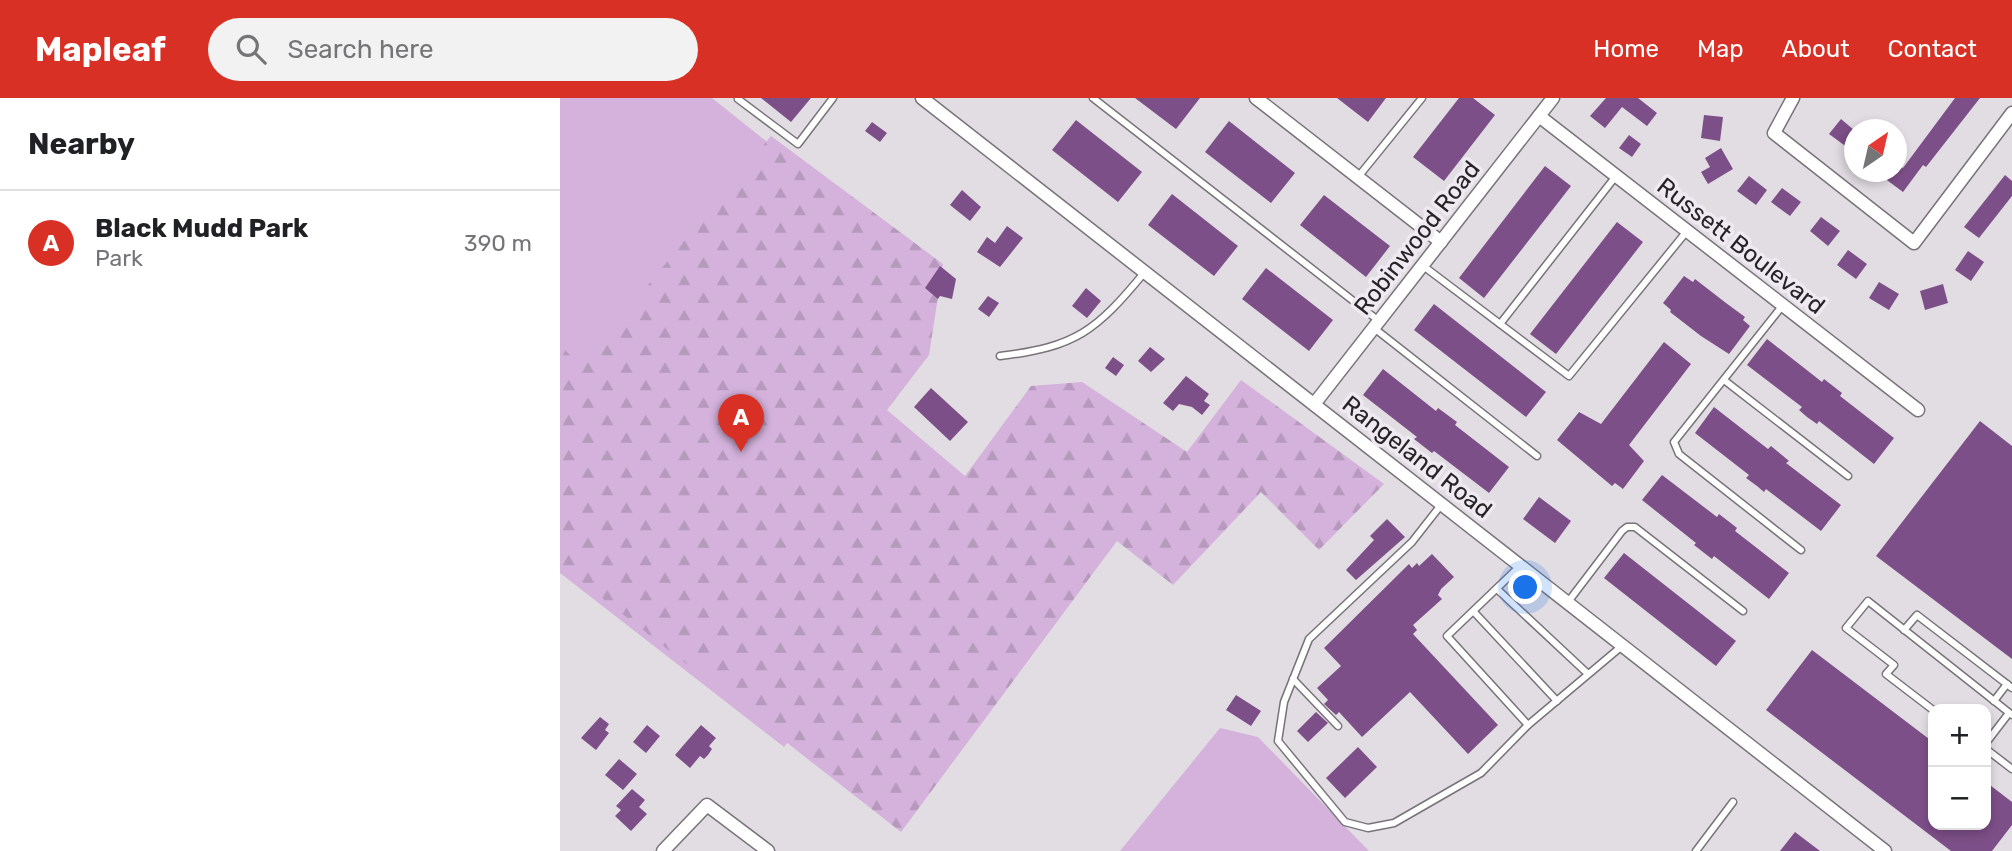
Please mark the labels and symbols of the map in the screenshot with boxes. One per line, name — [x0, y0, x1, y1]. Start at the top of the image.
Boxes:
north arrow — [1844, 119, 1907, 182]
street label: Robinwood Road — [1348, 156, 1486, 320]
street label: Russett Boulevard — [1652, 172, 1830, 320]
street label: Rangeland Road — [1337, 390, 1497, 524]
pin: A — [718, 394, 764, 452]
your location — [1508, 570, 1542, 604]

